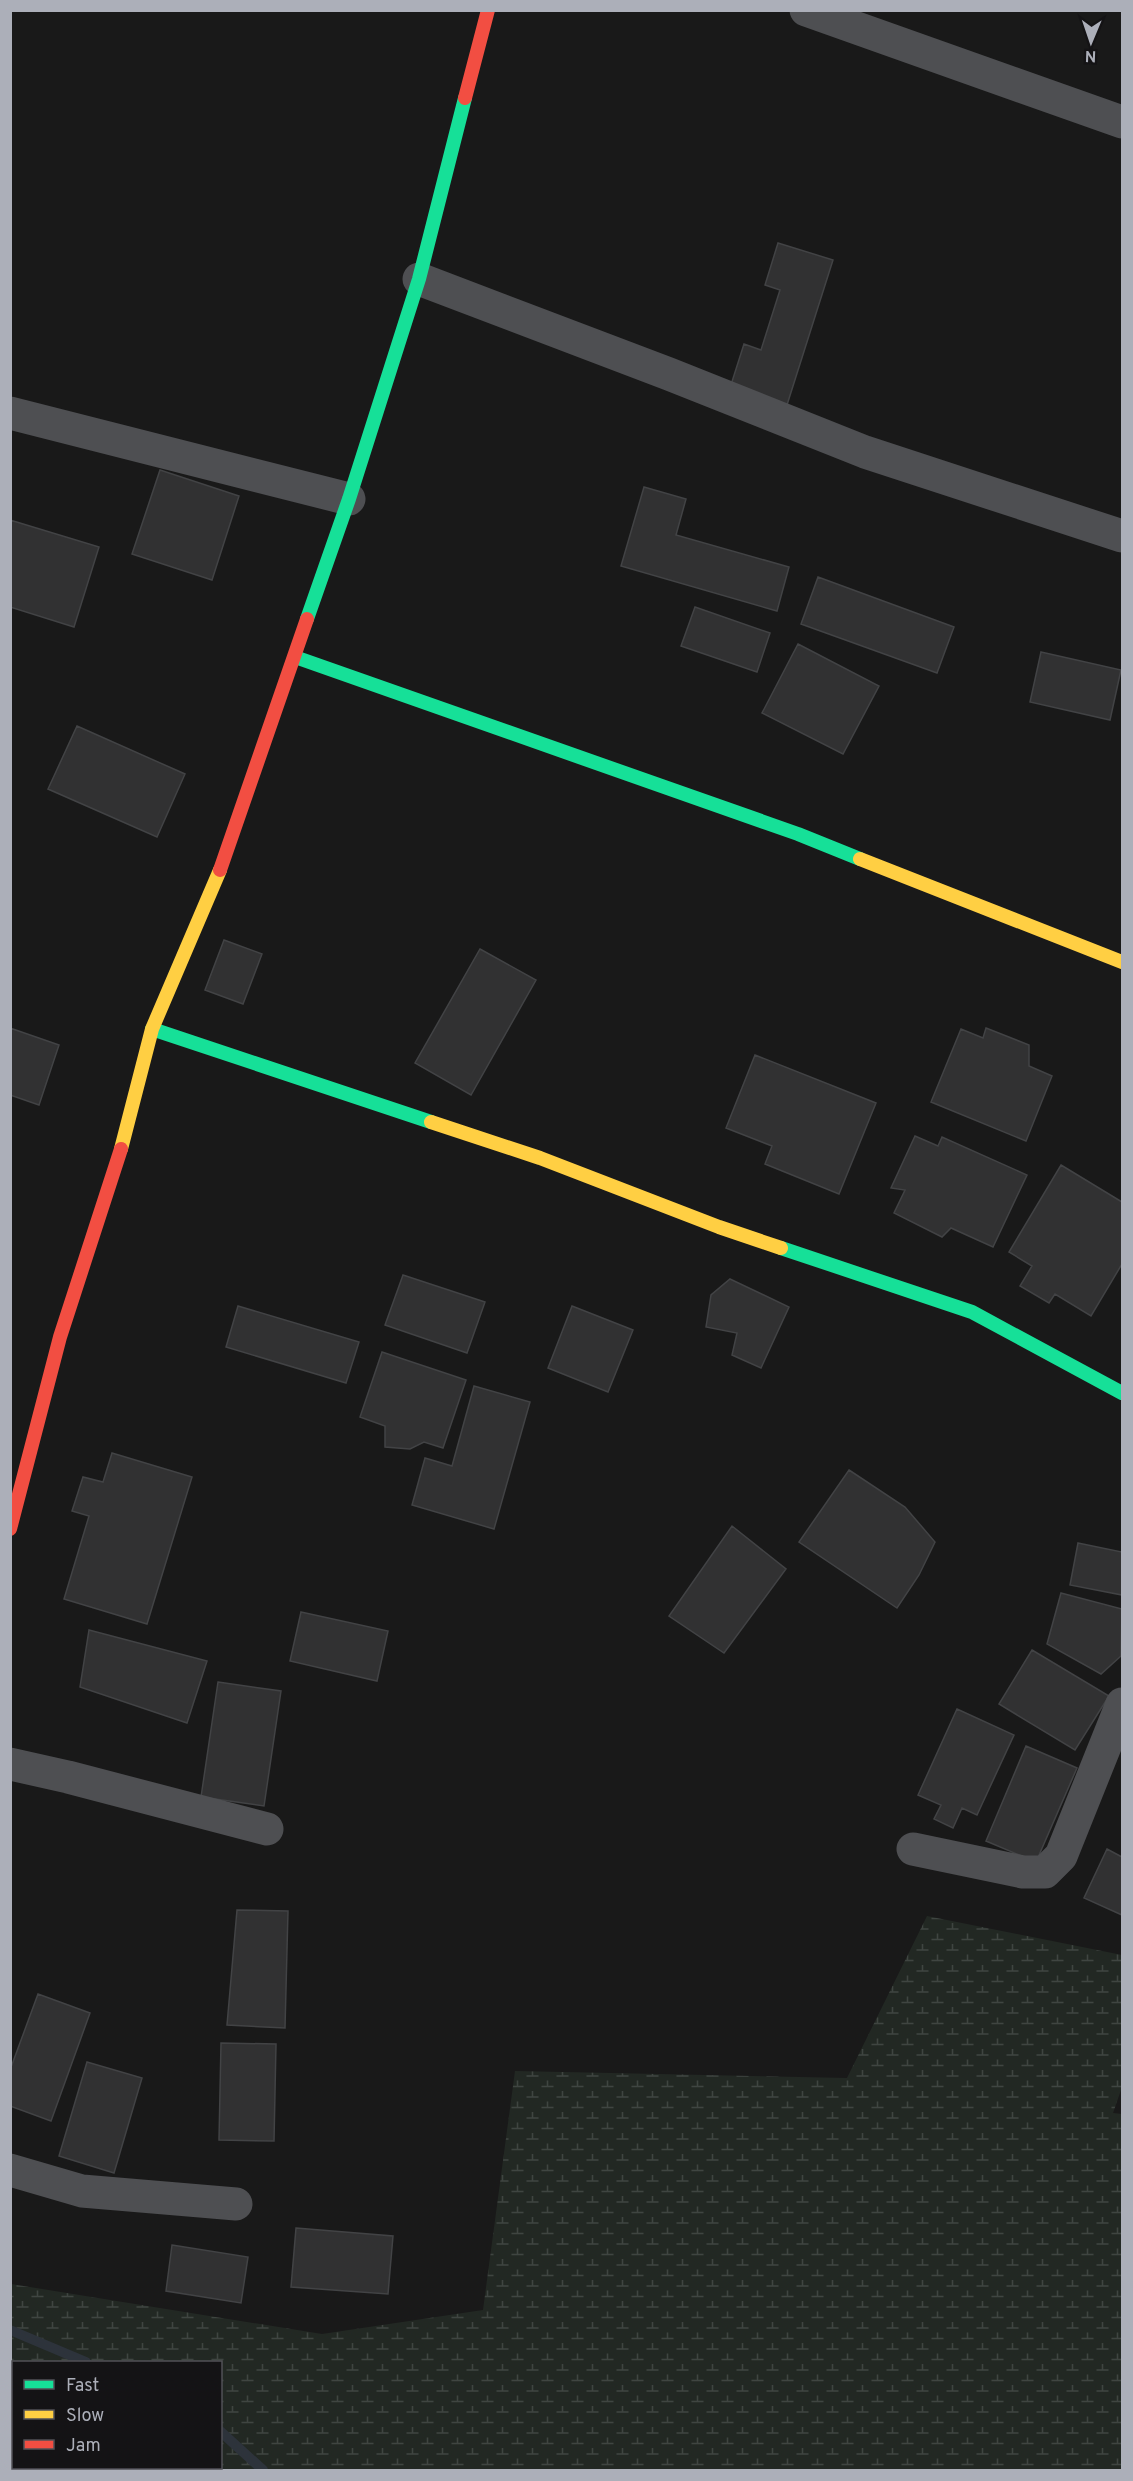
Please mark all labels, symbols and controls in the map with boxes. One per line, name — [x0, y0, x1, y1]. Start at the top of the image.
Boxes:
north arrow — [1061, 12, 1121, 72]
text: N — [1084, 45, 1097, 65]
legend — [12, 2361, 222, 2469]
text: Fast — [66, 2375, 99, 2398]
text: Slow — [66, 2405, 104, 2428]
text: Jam — [66, 2435, 101, 2458]

